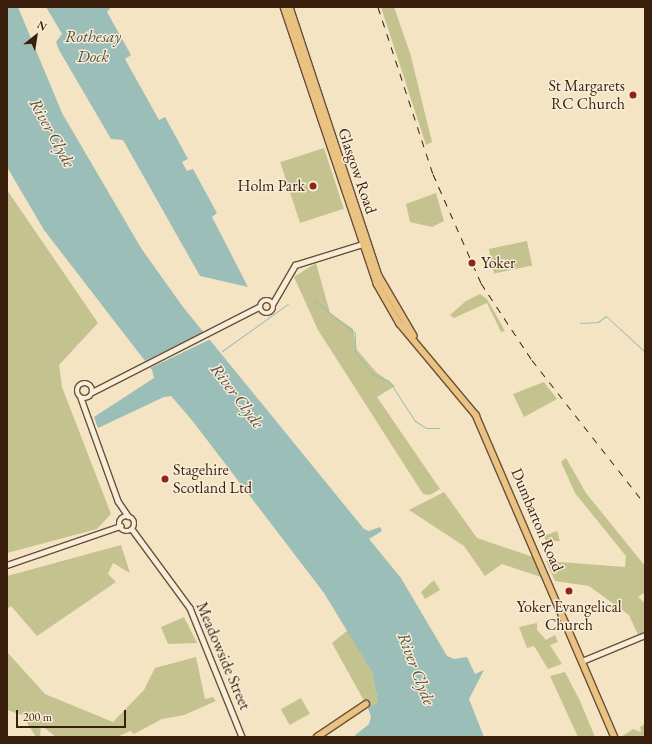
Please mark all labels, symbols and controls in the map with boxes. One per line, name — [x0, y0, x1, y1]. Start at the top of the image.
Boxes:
north arrow — [16, 16, 56, 56]
text: N — [35, 17, 49, 34]
water label: Rothesay Dock — [65, 27, 121, 67]
place label: St Margarets RC Church — [548, 76, 625, 114]
marker: St Margarets RC Church — [628, 90, 638, 100]
water label: River Clyde — [25, 95, 79, 171]
street label: Glasgow Road — [333, 126, 381, 216]
place label: Holm Park — [238, 176, 305, 196]
marker: Holm Park — [308, 181, 318, 191]
place label: Yoker — [481, 253, 515, 273]
marker: Yoker — [466, 257, 478, 269]
water label: River Clyde — [206, 359, 268, 433]
place label: Stagehire Scotland Ltd — [173, 460, 252, 498]
street label: Dumbarton Road — [507, 465, 567, 575]
marker: Stagehire Scotland Ltd — [160, 474, 170, 484]
marker: Yoker Evangelical Church — [564, 586, 574, 596]
place label: Yoker Evangelical Church — [516, 597, 622, 635]
street label: Meadowside Street — [192, 599, 254, 713]
water label: River Clyde — [393, 630, 439, 708]
scale bar — [18, 702, 128, 728]
text: 200 m — [23, 709, 52, 725]

